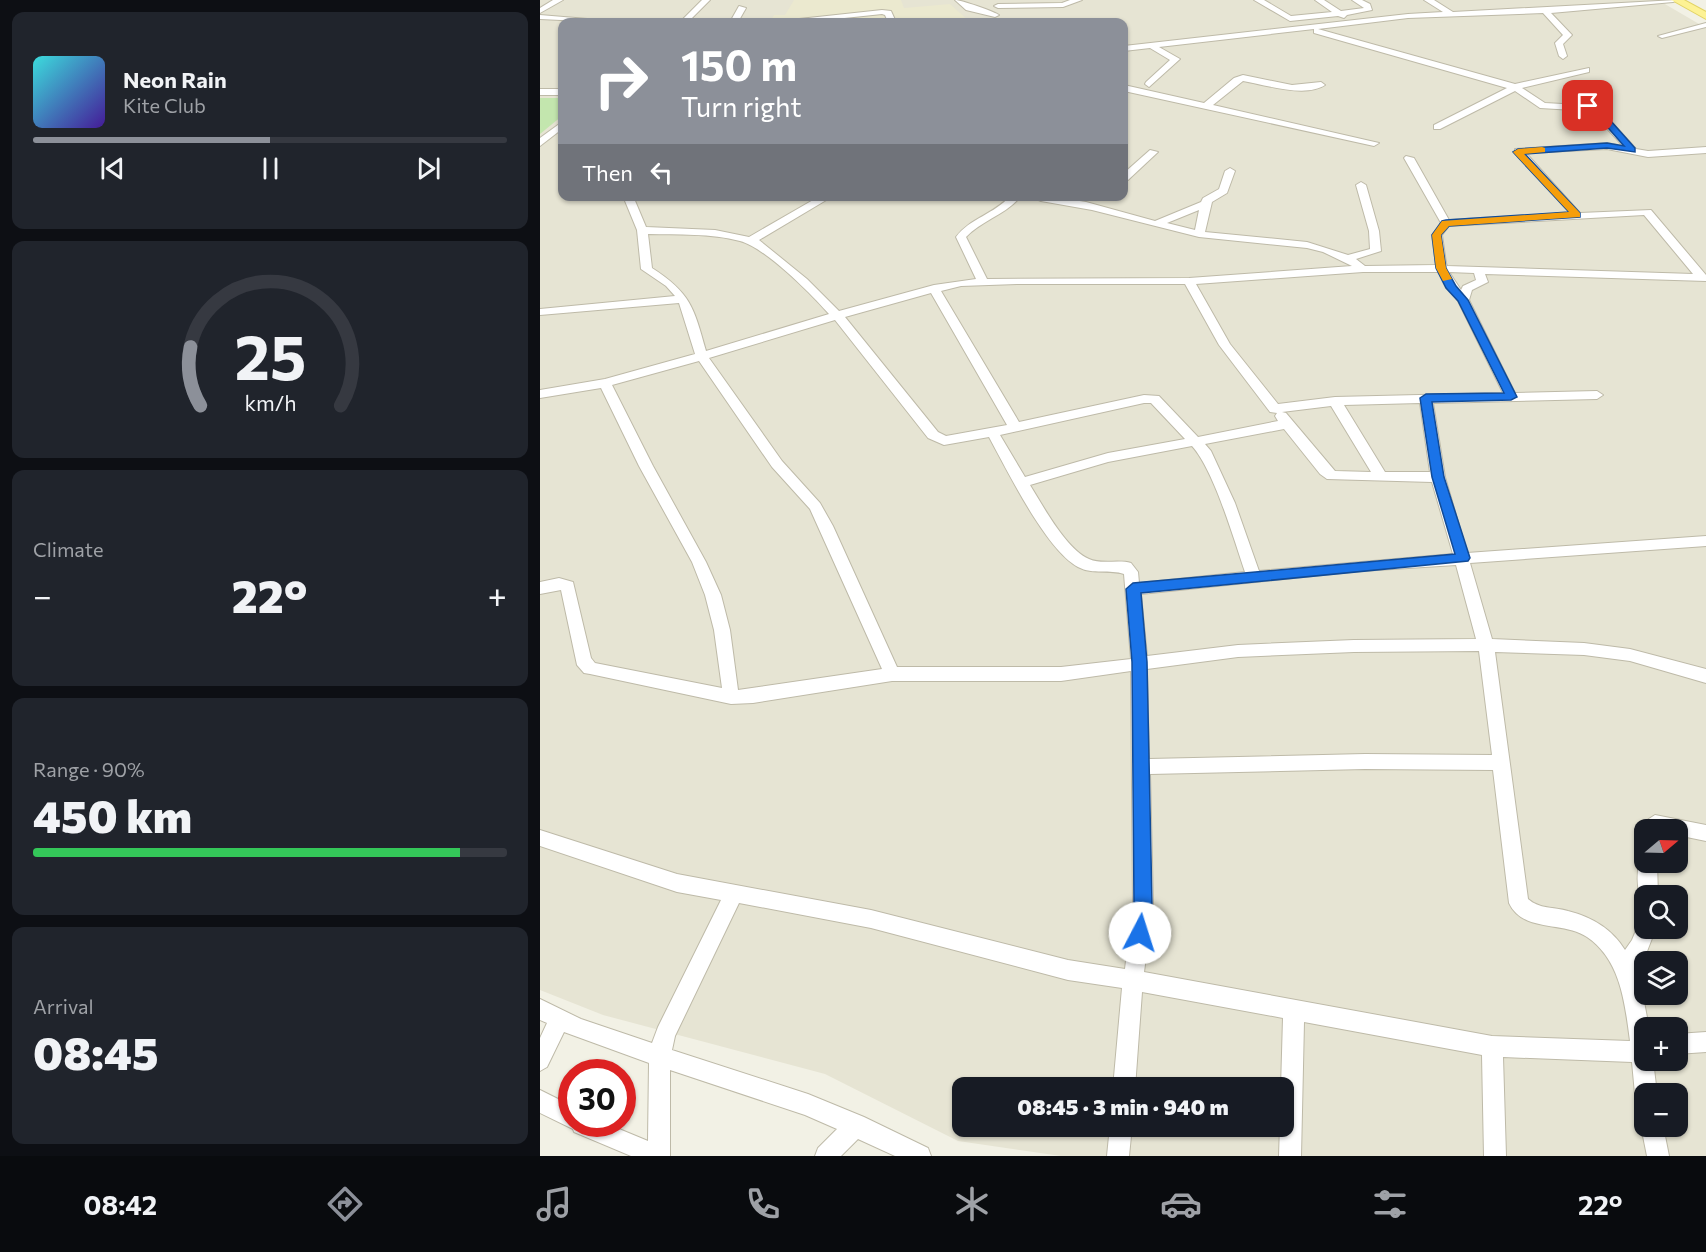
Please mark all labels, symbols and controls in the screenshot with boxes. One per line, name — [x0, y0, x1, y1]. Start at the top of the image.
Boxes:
text: 150 m — [681, 38, 797, 90]
icon: right — [582, 42, 660, 120]
text: Neon Rain — [123, 66, 227, 93]
pin — [1562, 80, 1613, 131]
icon: arrive — [1571, 89, 1604, 122]
text: Turn right — [681, 90, 801, 123]
text: Kite Club — [123, 93, 206, 117]
icon: previous — [96, 152, 129, 185]
icon: pause — [254, 152, 287, 185]
icon: next — [412, 152, 445, 185]
icon: left — [645, 156, 678, 189]
text: Then — [582, 159, 633, 186]
text: 25 — [234, 317, 306, 393]
text: km/h — [244, 390, 296, 416]
text: Climate — [33, 537, 103, 561]
text: 22° — [232, 567, 308, 622]
text: − — [33, 574, 52, 615]
text: + — [488, 574, 507, 615]
text: Range · 90% — [33, 757, 145, 781]
text: 450 km — [33, 787, 192, 842]
north arrow — [1634, 819, 1688, 873]
map controls — [1634, 819, 1688, 1137]
button: search — [1634, 885, 1688, 939]
position arrow — [1108, 901, 1172, 965]
button: layers — [1634, 951, 1688, 1005]
text: Arrival — [33, 994, 94, 1018]
button: + — [1634, 1017, 1688, 1071]
text: 08:45 — [33, 1024, 158, 1079]
speed limit sign: 30 — [558, 1059, 636, 1137]
button: − — [1634, 1083, 1688, 1137]
text: 08:45 · 3 min · 940 m — [1017, 1093, 1229, 1120]
icon: directions — [324, 1183, 366, 1225]
icon: music — [533, 1183, 575, 1225]
icon: phone — [742, 1183, 784, 1225]
icon: climate — [951, 1183, 993, 1225]
icon: car — [1160, 1183, 1202, 1225]
icon: filters — [1369, 1183, 1411, 1225]
text: 08:42 — [84, 1188, 157, 1221]
text: 22° — [1578, 1188, 1623, 1221]

